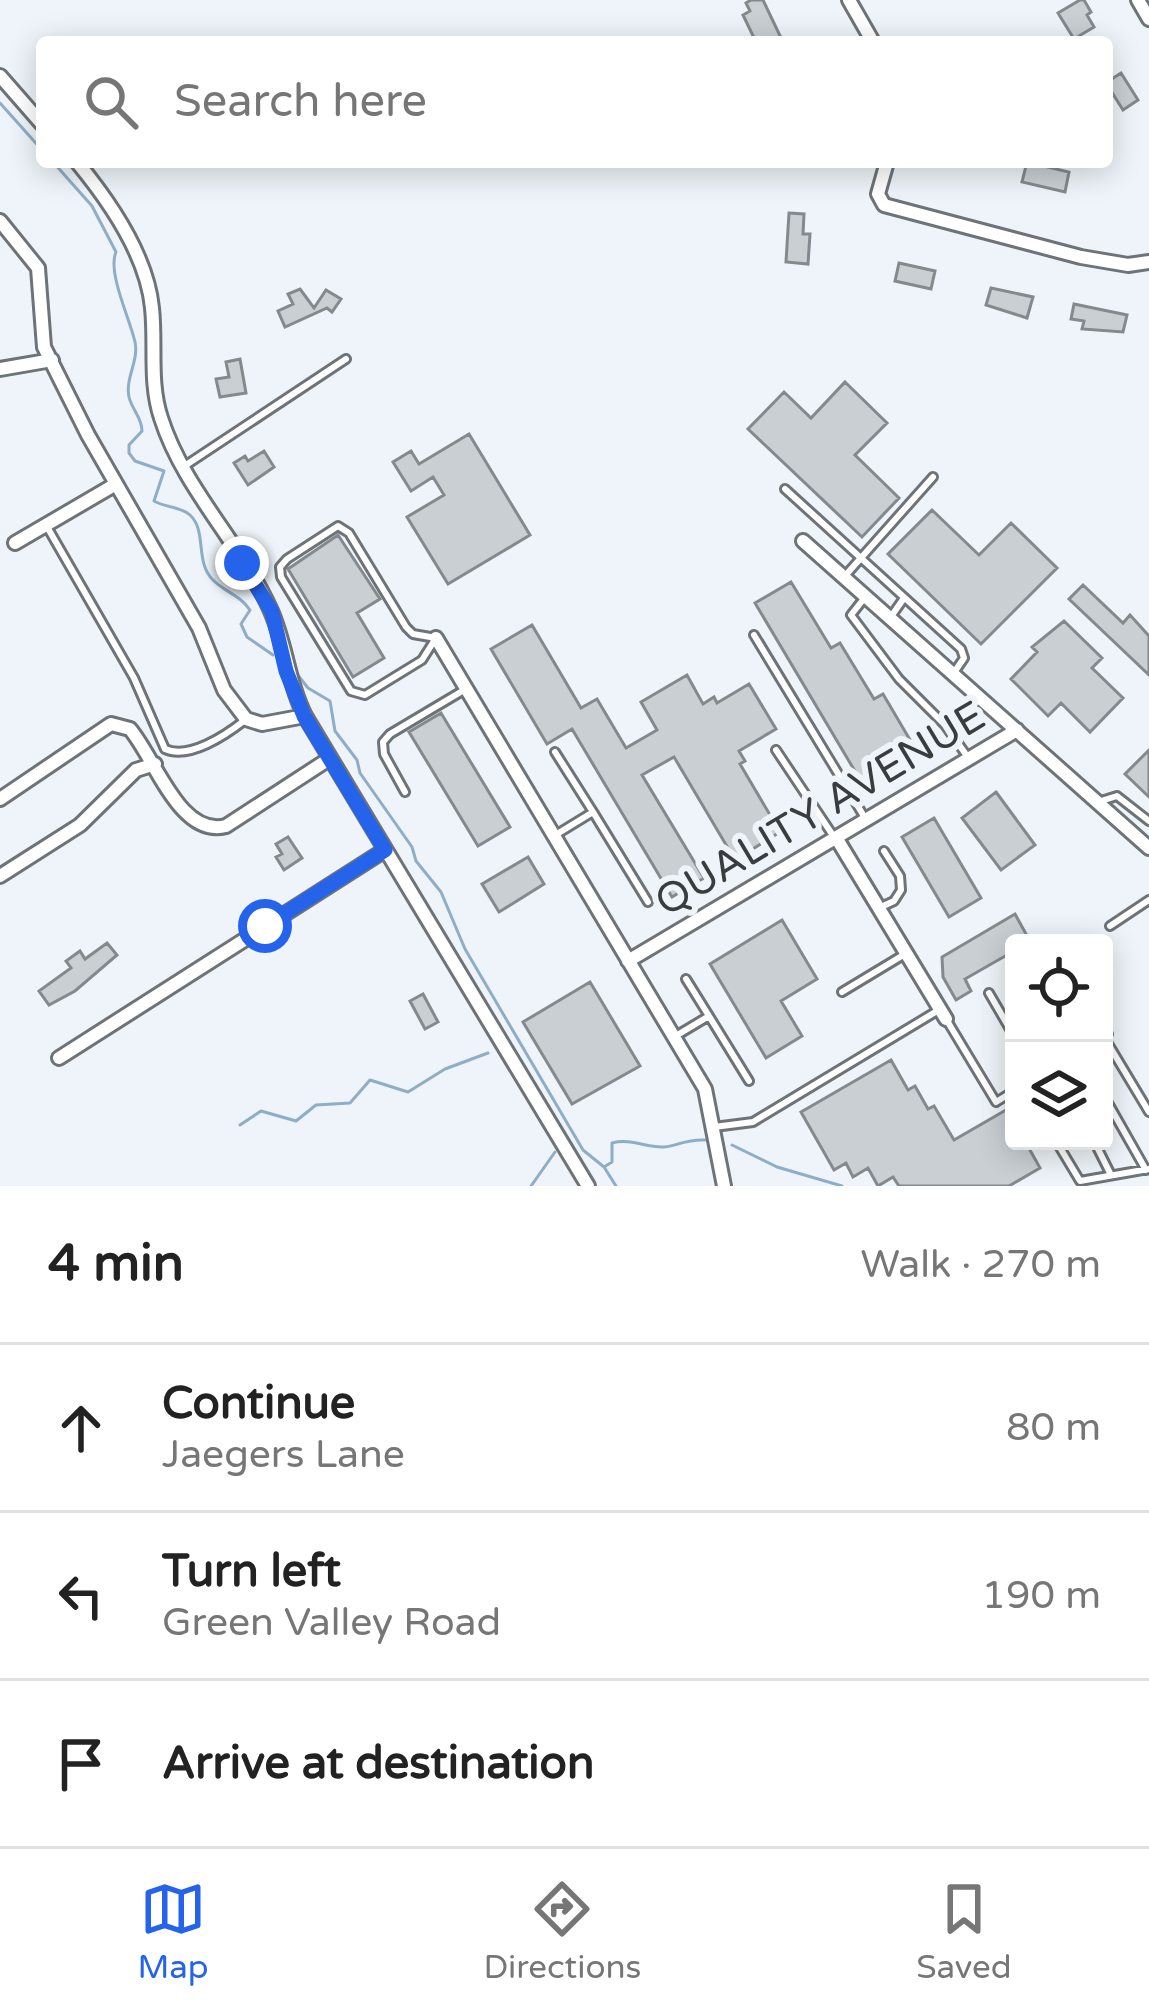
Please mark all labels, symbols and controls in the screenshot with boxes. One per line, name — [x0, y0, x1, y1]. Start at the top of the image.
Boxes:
search box — [36, 36, 1113, 168]
icon: search — [78, 69, 144, 135]
text: Search here — [174, 75, 427, 129]
route end — [215, 536, 269, 590]
street label: QUALITY AVENUE — [646, 690, 994, 928]
route start — [238, 899, 292, 953]
map controls — [1005, 934, 1113, 1150]
button: locate — [1005, 934, 1113, 1042]
button: layers — [1005, 1042, 1113, 1150]
text: 4 min — [48, 1233, 184, 1295]
text: Walk · 270 m — [860, 1241, 1101, 1288]
text: Continue — [162, 1377, 355, 1431]
icon: ahead — [48, 1395, 114, 1461]
text: 80 m — [1006, 1404, 1101, 1451]
text: Jaegers Lane — [162, 1431, 405, 1478]
text: Turn left — [162, 1545, 341, 1599]
icon: left — [48, 1563, 114, 1629]
text: 190 m — [982, 1572, 1101, 1619]
text: Green Valley Road — [162, 1599, 501, 1646]
icon: arrive — [48, 1731, 114, 1797]
text: Arrive at destination — [162, 1737, 594, 1791]
tab: Map — [137, 1876, 209, 1987]
tab: Directions — [483, 1876, 641, 1987]
tab: Saved — [916, 1876, 1012, 1987]

